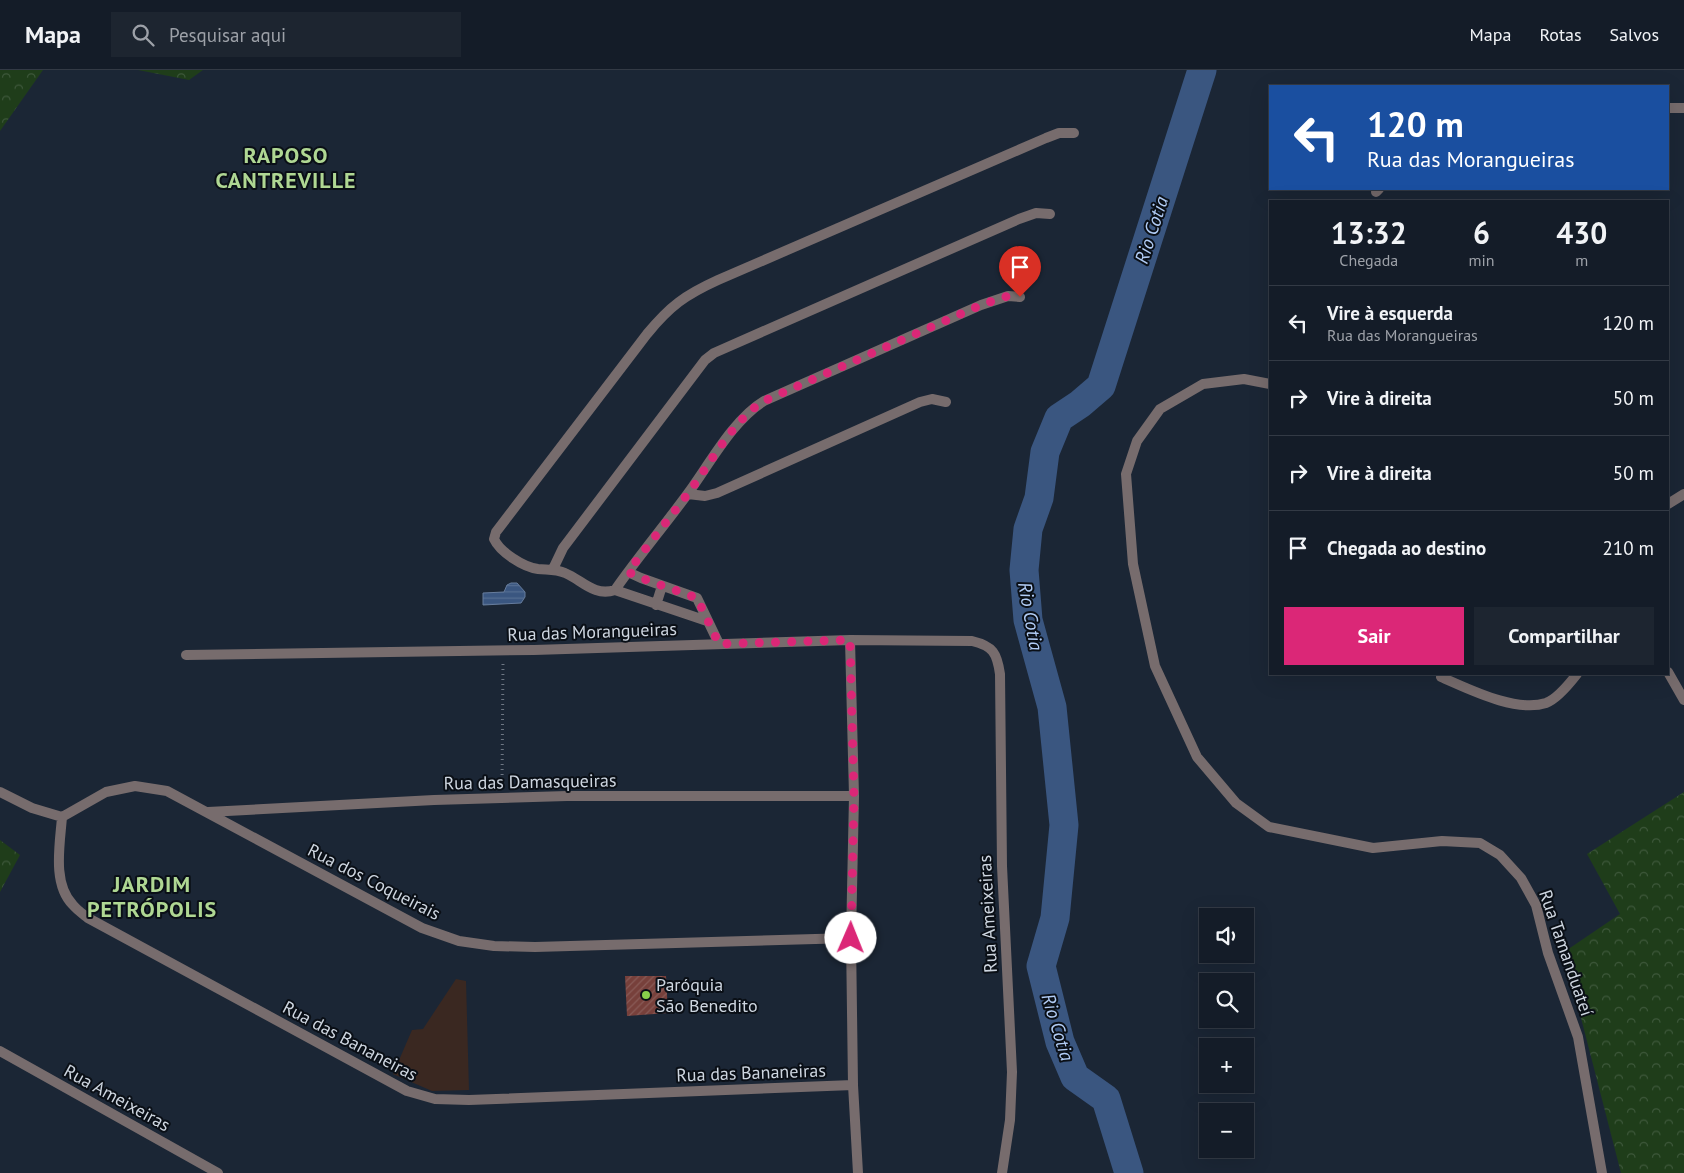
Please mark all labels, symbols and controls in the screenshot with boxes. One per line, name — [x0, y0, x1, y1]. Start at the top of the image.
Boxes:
search box — [111, 12, 461, 57]
text: Mapa — [25, 19, 81, 50]
icon: search — [129, 21, 157, 49]
text: Pesquisar aqui — [169, 23, 286, 47]
text: Mapa — [1470, 23, 1511, 46]
text: Rotas — [1539, 23, 1582, 46]
text: Salvos — [1610, 23, 1659, 46]
text: 120 m — [1367, 101, 1464, 147]
icon: left — [1284, 105, 1349, 170]
district label: RAPOSO CANTREVILLE — [216, 141, 356, 194]
text: Rua das Morangueiras — [1367, 145, 1574, 173]
water label: Rio Cotia — [1129, 193, 1173, 267]
text: 13:32 — [1331, 213, 1407, 252]
text: 6 — [1473, 213, 1490, 252]
text: 430 — [1556, 213, 1607, 252]
pin — [999, 246, 1041, 297]
text: Chegada — [1339, 250, 1398, 270]
text: min — [1469, 250, 1495, 270]
text: m — [1575, 250, 1588, 270]
icon: arrive — [1006, 253, 1034, 281]
text: Vire à esquerda — [1327, 301, 1453, 325]
icon: left — [1284, 309, 1312, 337]
text: 120 m — [1602, 311, 1654, 335]
text: Rua das Morangueiras — [1327, 325, 1478, 345]
icon: right — [1284, 384, 1312, 412]
text: Vire à direita — [1327, 386, 1432, 410]
text: 50 m — [1613, 386, 1654, 410]
icon: right — [1284, 459, 1312, 487]
text: Vire à direita — [1327, 461, 1432, 485]
text: 50 m — [1613, 461, 1654, 485]
icon: arrive — [1284, 534, 1312, 562]
text: Chegada ao destino — [1327, 536, 1486, 560]
text: 210 m — [1602, 536, 1654, 560]
water label: Rio Cotia — [1013, 580, 1049, 653]
button: Sair — [1284, 607, 1464, 665]
button: Compartilhar — [1474, 607, 1654, 665]
street label: Rua das Morangueiras — [507, 617, 677, 646]
street label: Rua das Damasqueiras — [443, 768, 617, 795]
street label: Rua dos Coqueirais — [304, 838, 444, 925]
street label: Rua Ameixeiras — [973, 855, 1002, 974]
district label: JARDIM PETRÓPOLIS — [87, 870, 217, 923]
street label: Rua Tamanduateí — [1534, 887, 1599, 1019]
map controls — [1199, 908, 1254, 1158]
button: sound — [1199, 908, 1254, 963]
position arrow — [824, 911, 876, 963]
place label: Paróquia São Benedito — [656, 973, 758, 1017]
button: search — [1199, 973, 1254, 1028]
marker: Paróquia São Benedito — [640, 989, 652, 1001]
water label: Rio Cotia — [1036, 990, 1080, 1064]
street label: Rua das Bananeiras — [279, 995, 422, 1086]
button: + — [1199, 1038, 1254, 1093]
street label: Rua das Bananeiras — [676, 1058, 826, 1087]
street label: Rua Ameixeiras — [60, 1059, 174, 1136]
button: − — [1199, 1103, 1254, 1158]

